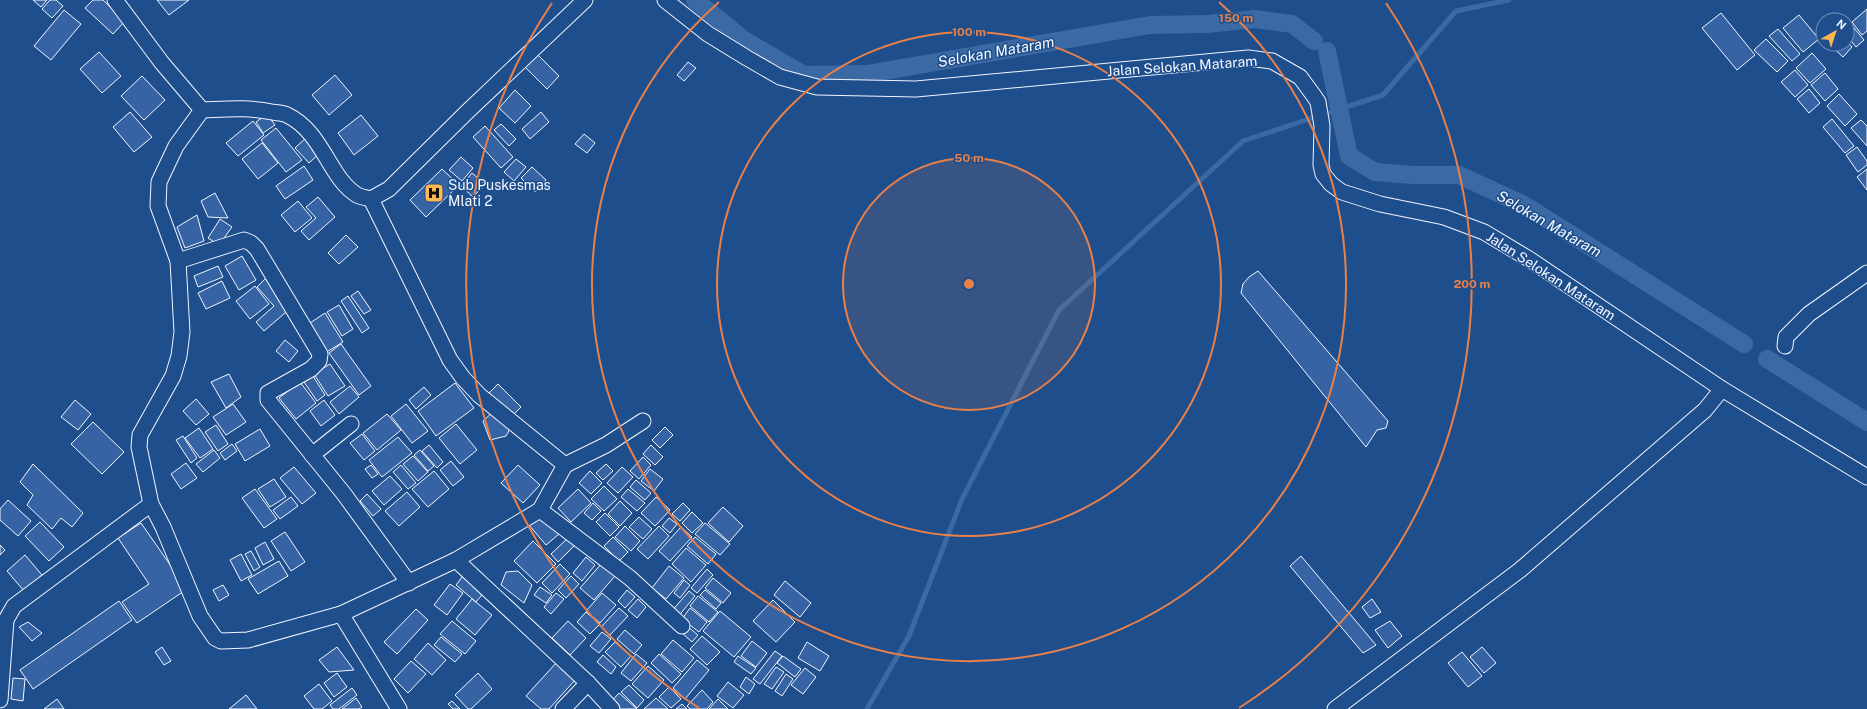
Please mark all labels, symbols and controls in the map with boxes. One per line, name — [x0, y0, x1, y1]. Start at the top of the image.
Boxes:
text: 150 m — [1219, 11, 1253, 25]
north arrow — [1815, 12, 1855, 52]
text: N — [1834, 17, 1848, 32]
text: 100 m — [952, 25, 986, 39]
water label: Selokan Mataram — [936, 33, 1055, 70]
street label: Jalan Selokan Mataram — [1106, 53, 1258, 79]
text: 50 m — [954, 151, 984, 165]
place label: Sub Puskesmas Mlati 2 — [448, 177, 551, 209]
hospital icon: Sub Puskesmas Mlati 2 — [423, 182, 445, 204]
water label: Selokan Mataram — [1494, 187, 1605, 260]
street label: Jalan Selokan Mataram — [1483, 228, 1619, 324]
centre of rings — [962, 277, 976, 291]
text: 200 m — [1454, 277, 1490, 291]

